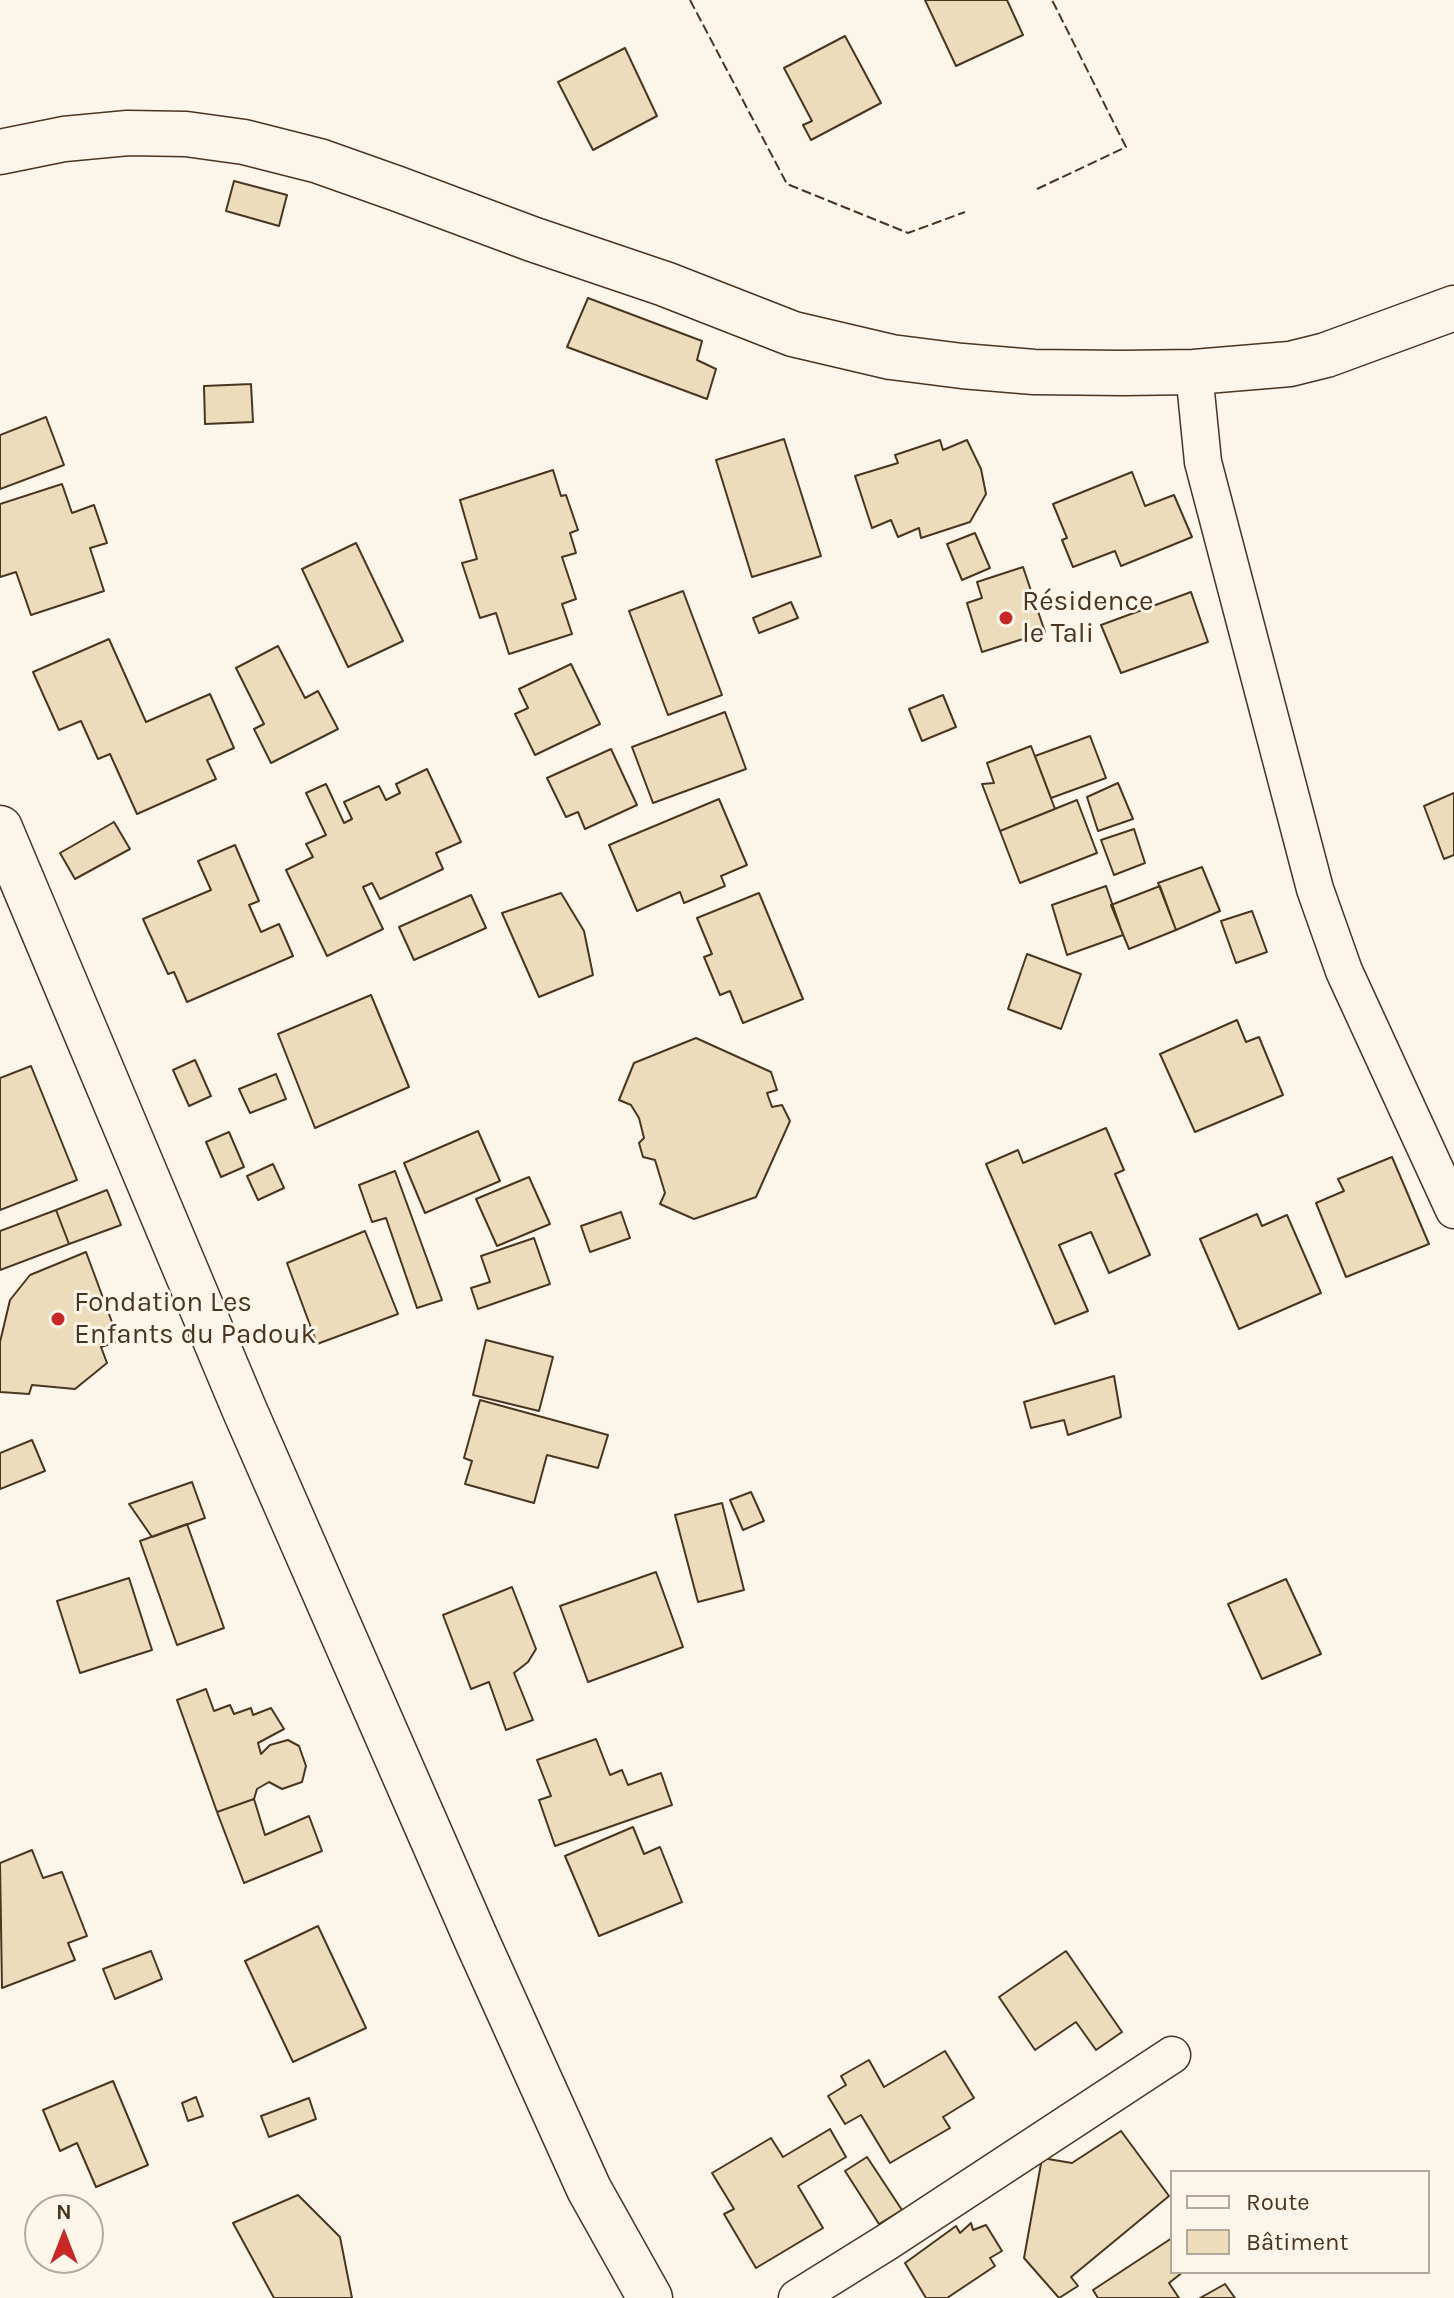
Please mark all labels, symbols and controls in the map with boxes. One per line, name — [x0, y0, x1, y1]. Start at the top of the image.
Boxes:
place label: Résidence le Tali — [1022, 585, 1153, 651]
marker: Résidence le Tali — [997, 609, 1015, 627]
place label: Fondation Les Enfants du Padouk — [74, 1286, 316, 1352]
marker: Fondation Les Enfants du Padouk — [49, 1310, 67, 1328]
legend — [1170, 2170, 1430, 2274]
text: Route — [1246, 2188, 1310, 2216]
north arrow — [24, 2194, 104, 2274]
text: N — [56, 2199, 72, 2225]
text: Bâtiment — [1246, 2228, 1349, 2256]

